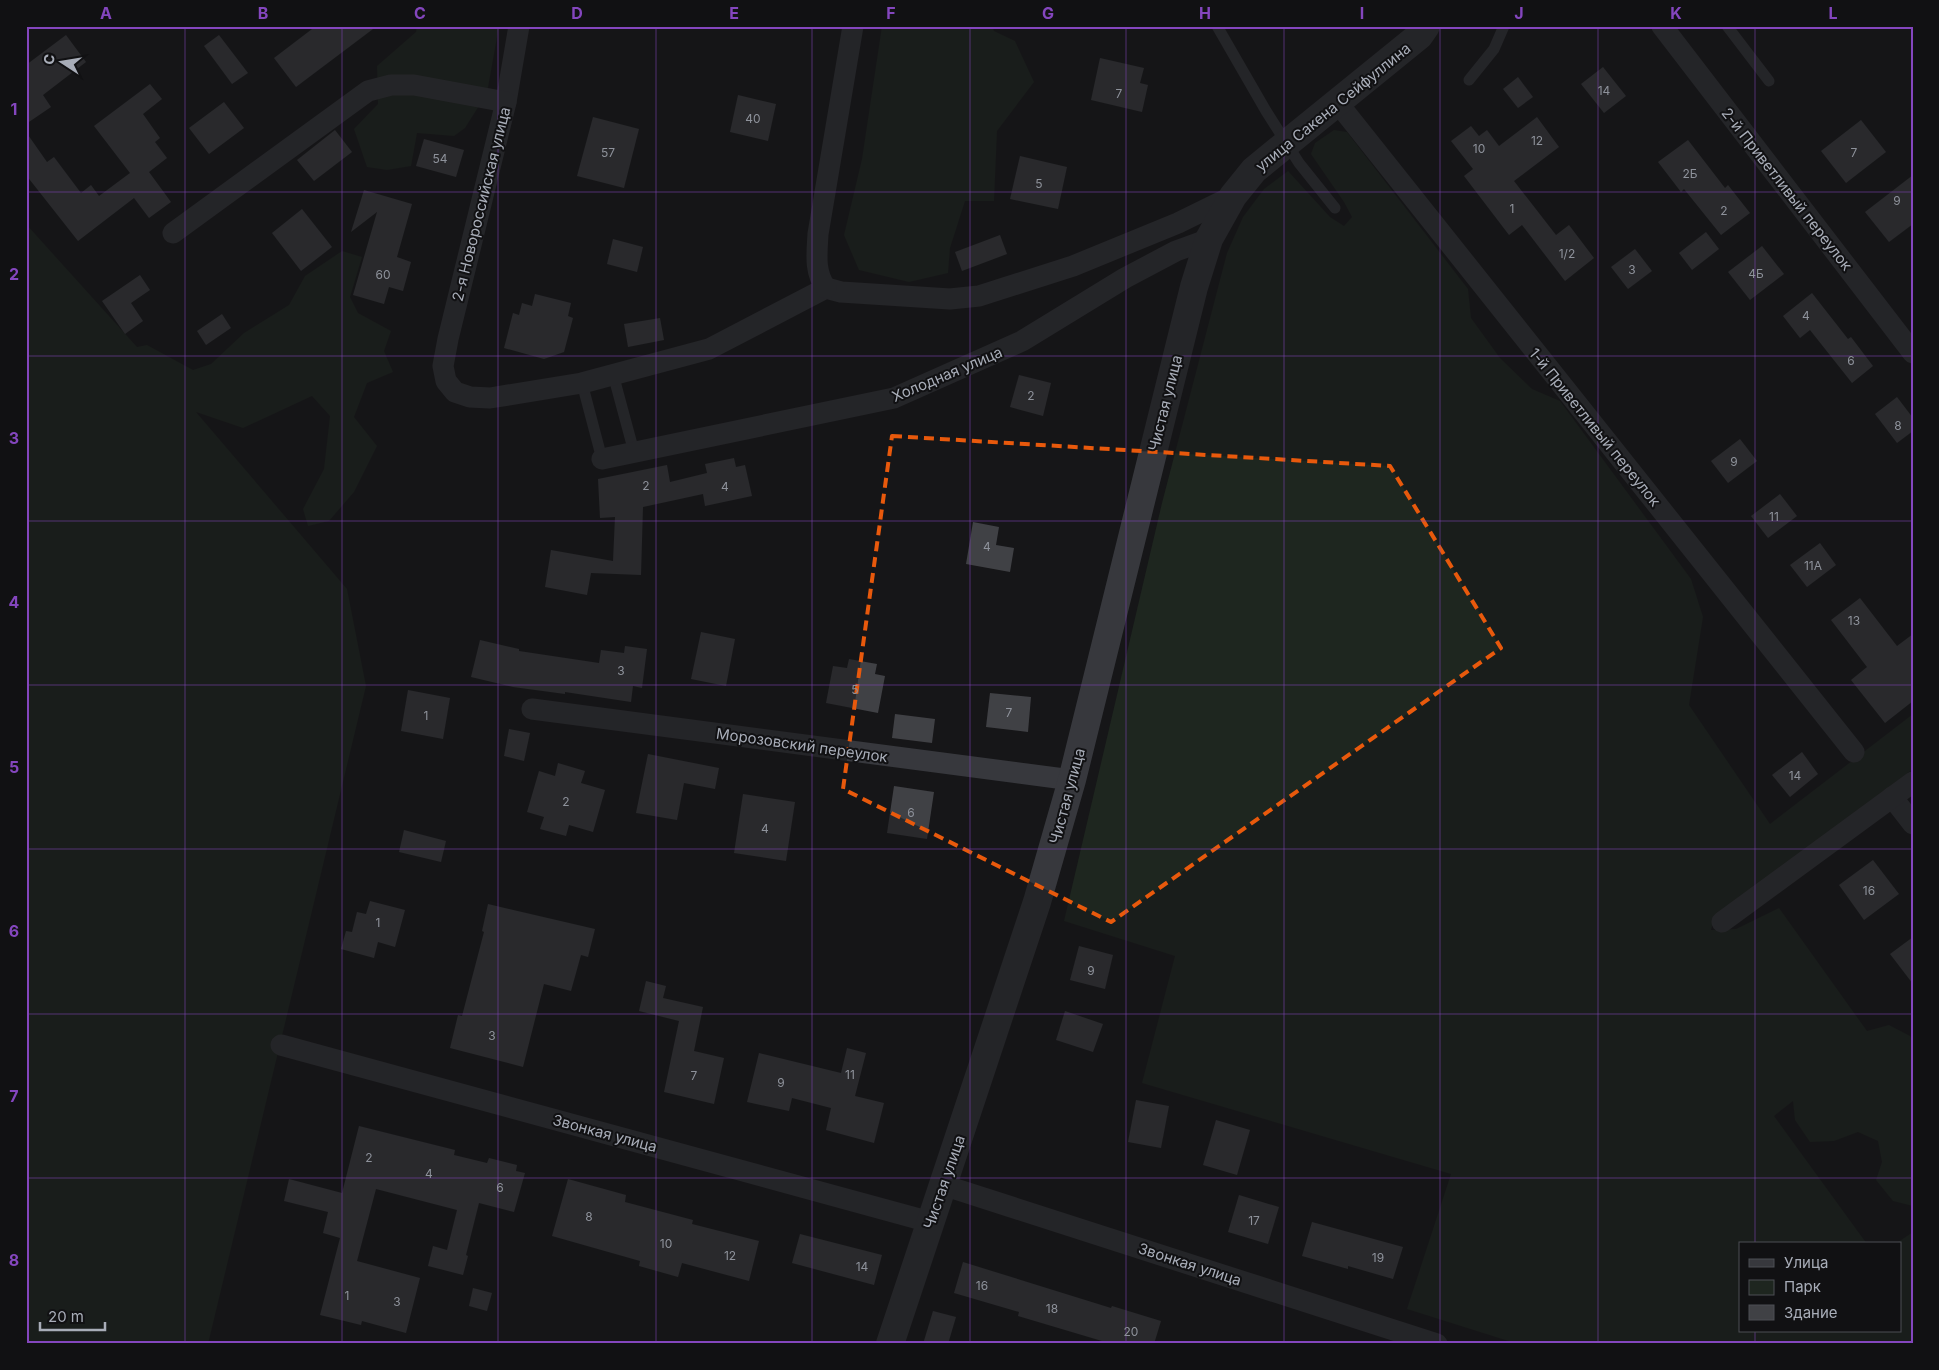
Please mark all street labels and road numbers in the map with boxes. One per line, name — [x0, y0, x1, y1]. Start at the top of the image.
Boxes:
street label: улица Сакена Сейфуллина — [1252, 39, 1414, 175]
street label: 2-й Приветливый переулок — [1718, 104, 1856, 274]
street label: 2-я Новороссийская улица — [448, 105, 514, 303]
street label: Холодная улица — [889, 342, 1005, 406]
street label: 1-й Приветливый переулок — [1525, 344, 1665, 510]
street label: Чистая улица — [1144, 353, 1186, 453]
street label: Морозовский переулок — [715, 724, 889, 766]
street label: Чистая улица — [1045, 746, 1089, 846]
street label: Звонкая улица — [551, 1110, 659, 1156]
street label: Чистая улица — [919, 1132, 969, 1232]
street label: Звонкая улица — [1136, 1238, 1244, 1290]

